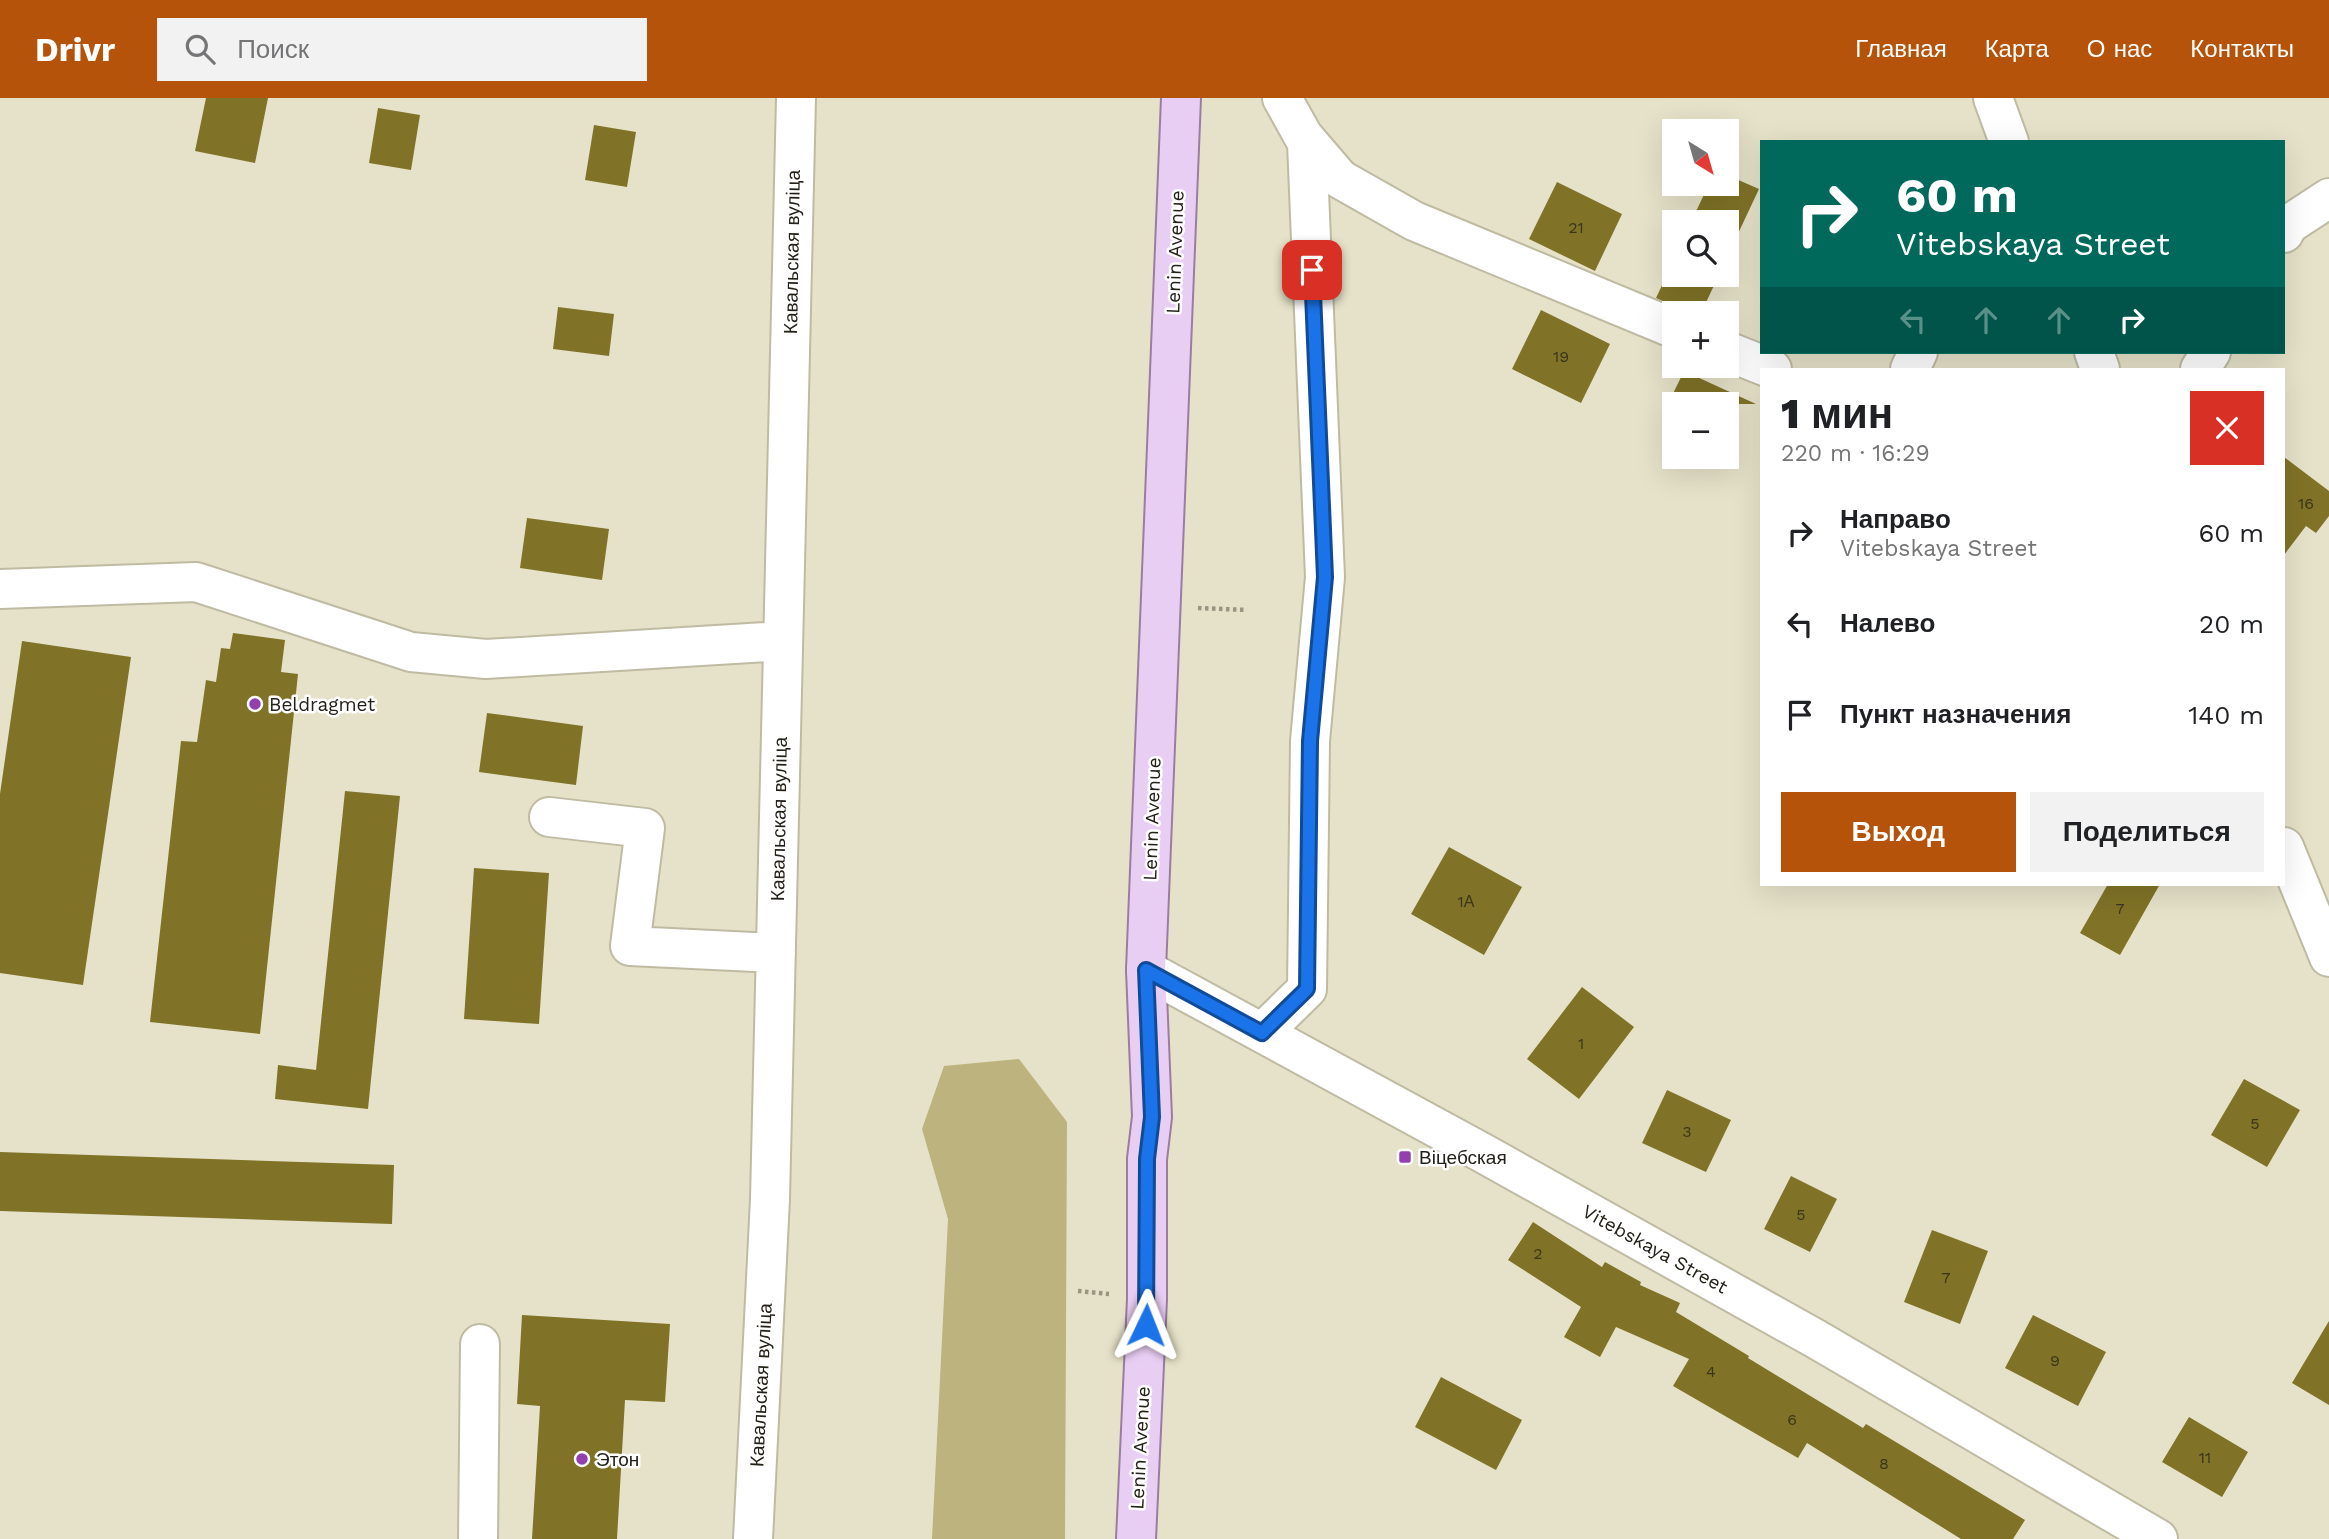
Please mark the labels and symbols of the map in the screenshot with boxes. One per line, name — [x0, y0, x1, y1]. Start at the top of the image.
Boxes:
north arrow — [1662, 119, 1740, 196]
street label: Кавальская вуліца — [779, 169, 805, 334]
street label: Lenin Avenue — [1161, 190, 1189, 314]
house number: 21 — [1568, 218, 1584, 237]
pin — [1282, 240, 1342, 300]
house number: 19 — [1553, 347, 1569, 366]
house number: 16 — [2298, 494, 2314, 513]
place label: Beldragmet — [269, 693, 375, 716]
marker: Beldragmet — [247, 696, 263, 712]
street label: Кавальская вуліца — [766, 736, 792, 901]
street label: Lenin Avenue — [1138, 757, 1166, 881]
house number: 1А — [1458, 892, 1475, 911]
house number: 7 — [2116, 899, 2125, 918]
house number: 1 — [1578, 1034, 1584, 1053]
house number: 5 — [2250, 1114, 2260, 1133]
house number: 3 — [1682, 1122, 1692, 1141]
place label: Віцебская — [1419, 1146, 1507, 1169]
marker: Віцебская — [1397, 1149, 1413, 1165]
street label: Vitebskaya Street — [1578, 1200, 1732, 1298]
house number: 5 — [1796, 1205, 1806, 1224]
house number: 2 — [1533, 1244, 1543, 1263]
house number: 7 — [1942, 1268, 1951, 1287]
position arrow — [1109, 1288, 1183, 1362]
street label: Кавальская вуліца — [745, 1302, 777, 1468]
house number: 9 — [2050, 1351, 2060, 1370]
house number: 4 — [1706, 1362, 1716, 1381]
street label: Lenin Avenue — [1125, 1386, 1155, 1510]
house number: 6 — [1787, 1410, 1797, 1429]
place label: Этон — [596, 1448, 639, 1471]
house number: 11 — [2199, 1448, 2211, 1467]
marker: Этон — [574, 1451, 590, 1467]
house number: 8 — [1879, 1454, 1889, 1473]

